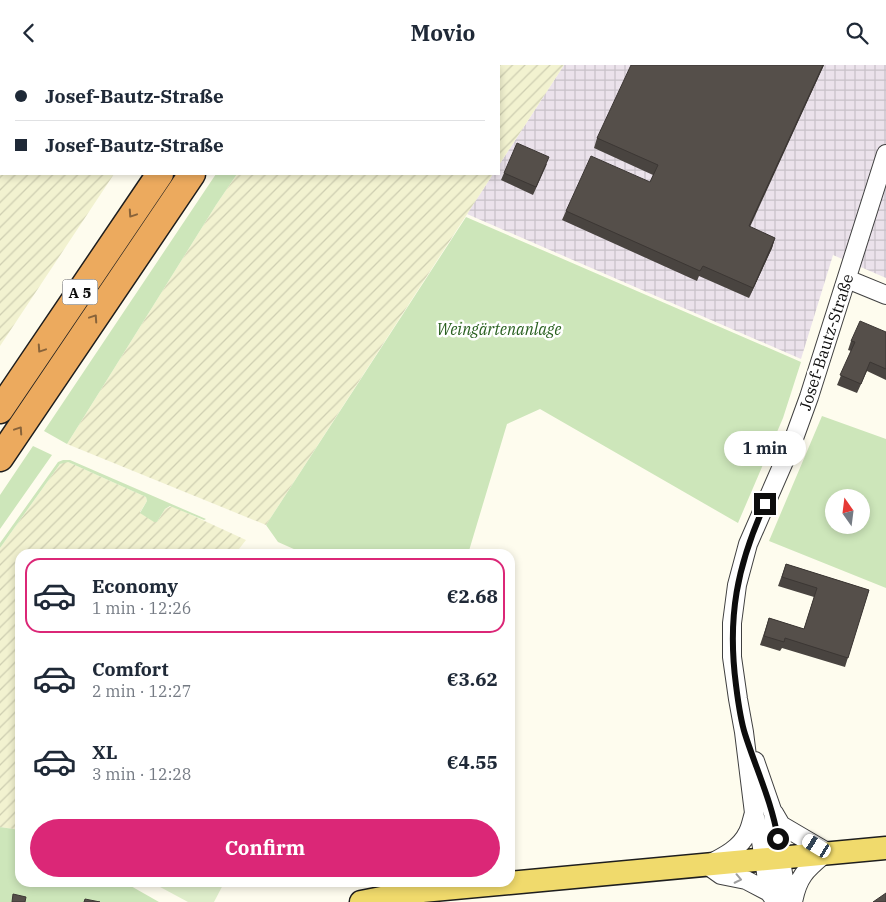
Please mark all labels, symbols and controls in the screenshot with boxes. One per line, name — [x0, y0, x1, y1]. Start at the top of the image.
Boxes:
text: Movio — [411, 18, 475, 47]
icon: back — [15, 19, 43, 47]
icon: search — [843, 19, 871, 47]
text: Josef-Bautz-Straße — [45, 84, 224, 108]
text: Josef-Bautz-Straße — [45, 133, 224, 157]
one-way arrow — [129, 209, 139, 218]
street label: Josef-Bautz-Straße — [794, 271, 858, 413]
road number: A 5 — [62, 279, 98, 305]
one-way arrow — [88, 314, 97, 324]
park label: Weingärtenanlage — [437, 319, 561, 339]
one-way arrow — [38, 343, 47, 352]
one-way arrow — [13, 426, 22, 436]
callout: 1 min — [724, 431, 806, 467]
text: 1 min — [743, 438, 787, 458]
north arrow — [825, 489, 870, 534]
map controls — [825, 489, 870, 534]
route end — [754, 493, 776, 515]
icon: car — [32, 573, 77, 618]
text: Economy — [92, 574, 178, 598]
text: €2.68 — [447, 584, 498, 608]
text: 1 min · 12:26 — [92, 598, 191, 618]
icon: car — [32, 656, 77, 701]
text: Comfort — [92, 657, 169, 681]
text: €3.62 — [447, 667, 498, 691]
text: 2 min · 12:27 — [92, 681, 191, 701]
icon: car — [32, 739, 77, 784]
text: XL — [92, 740, 118, 764]
text: €4.55 — [447, 750, 498, 774]
text: 3 min · 12:28 — [92, 764, 191, 784]
button: Confirm — [30, 819, 500, 877]
route start — [767, 828, 789, 850]
car — [800, 832, 833, 860]
one-way arrow — [733, 873, 742, 883]

